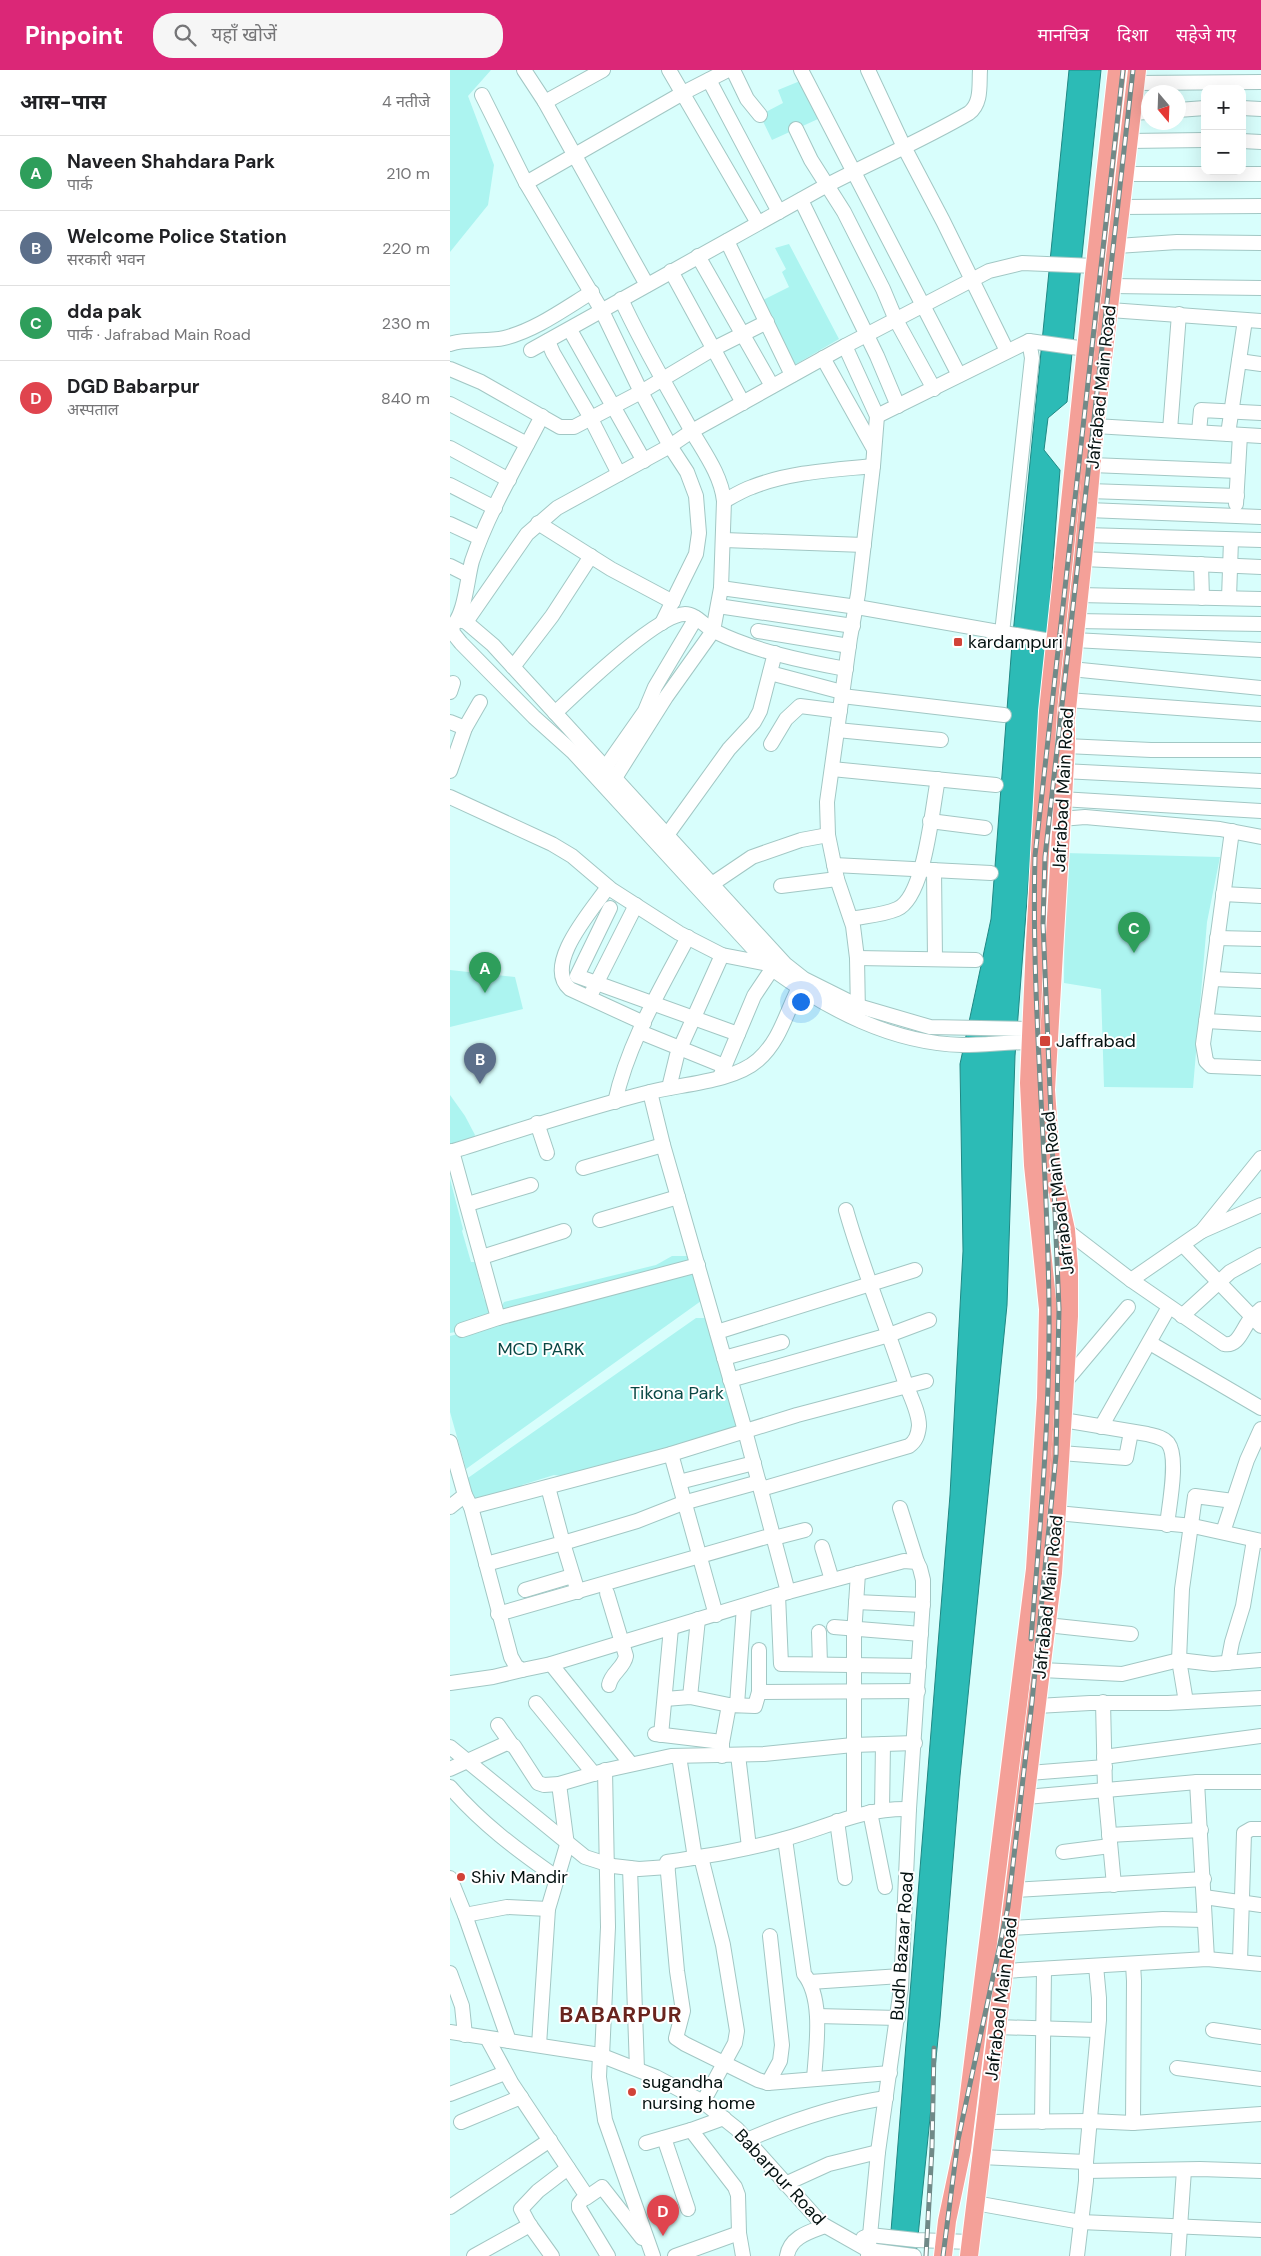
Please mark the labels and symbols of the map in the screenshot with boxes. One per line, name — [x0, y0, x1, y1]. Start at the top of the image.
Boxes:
north arrow — [1141, 85, 1186, 130]
street label: Jafrabad Main Road — [1080, 304, 1122, 470]
place label: kardampuri — [968, 630, 1063, 654]
marker: kardampuri — [952, 636, 964, 648]
street label: Jafrabad Main Road — [1047, 707, 1079, 873]
pin: C — [1118, 912, 1150, 953]
pin: A — [469, 952, 501, 993]
your location — [788, 989, 814, 1015]
place label: Jaffrabad — [1056, 1029, 1136, 1053]
marker: Jaffrabad — [1038, 1034, 1052, 1048]
pin: B — [464, 1043, 496, 1084]
street label: Jafrabad Main Road — [1036, 1110, 1080, 1276]
park label: MCD PARK — [497, 1337, 585, 1361]
park label: Tikona Park — [630, 1381, 724, 1405]
street label: Jafrabad Main Road — [1027, 1514, 1069, 1680]
place label: Shiv Mandir — [471, 1865, 568, 1889]
marker: Shiv Mandir — [455, 1871, 467, 1883]
street label: Budh Bazaar Road — [885, 1871, 919, 2021]
street label: Jafrabad Main Road — [979, 1916, 1023, 2082]
district label: BABARPUR — [559, 2000, 683, 2029]
place label: sugandha nursing home — [642, 2070, 755, 2115]
marker: sugandha nursing home — [626, 2086, 638, 2098]
street label: Babarpur Road — [729, 2124, 831, 2230]
pin: D — [647, 2195, 679, 2236]

